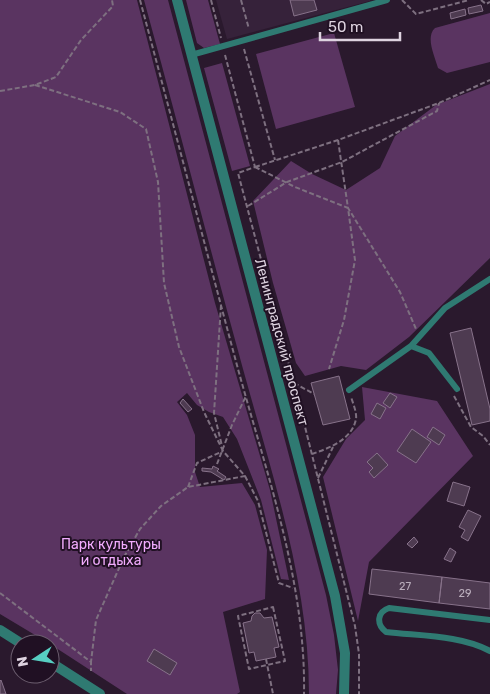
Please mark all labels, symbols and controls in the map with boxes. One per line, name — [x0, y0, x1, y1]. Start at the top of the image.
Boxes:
scale bar — [320, 10, 400, 42]
text: 50 m — [328, 18, 363, 36]
street label: Ленинградский проспект — [251, 257, 312, 428]
park label: Парк культуры и отдыха — [61, 536, 161, 569]
house number: 27 — [399, 580, 411, 593]
house number: 29 — [459, 587, 471, 600]
north arrow — [10, 634, 60, 684]
text: N — [13, 655, 32, 668]

